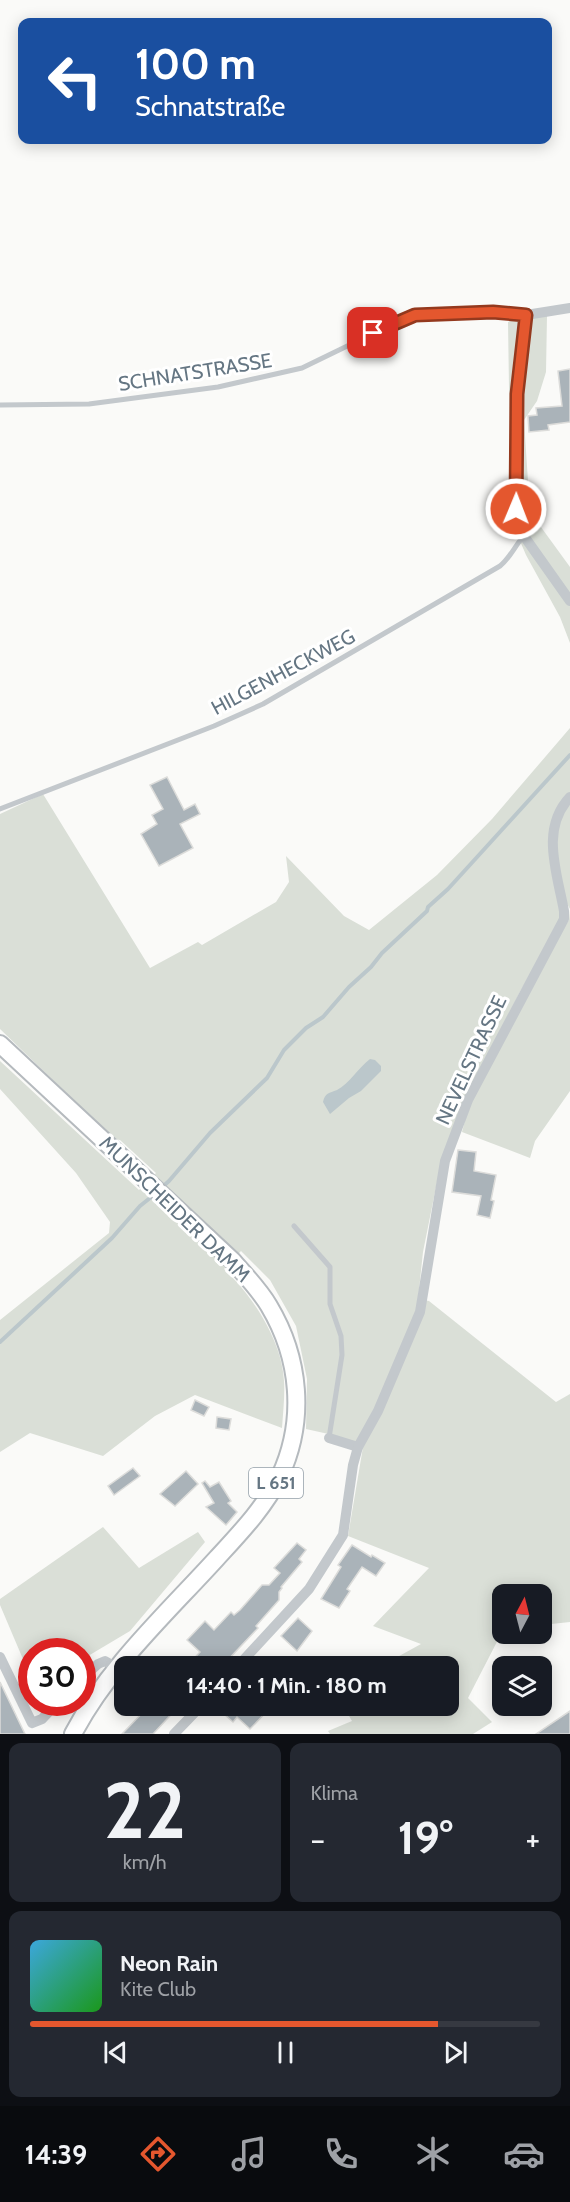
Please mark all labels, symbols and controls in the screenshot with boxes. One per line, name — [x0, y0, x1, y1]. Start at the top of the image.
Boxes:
text: 100 m — [135, 38, 256, 90]
icon: left — [36, 42, 114, 120]
text: Schnatstraße — [135, 90, 285, 123]
pin — [347, 307, 398, 358]
icon: arrive — [356, 316, 389, 349]
street label: SCHNATSTRASSE — [116, 348, 274, 396]
position arrow — [484, 477, 548, 541]
street label: HILGENHECKWEG — [207, 624, 359, 720]
street label: NEVELSTRASSE — [431, 992, 511, 1128]
street label: MUNSCHEIDER DAMM — [95, 1131, 255, 1287]
road number: L 651 — [249, 1468, 303, 1498]
north arrow — [492, 1584, 552, 1644]
map controls — [492, 1584, 552, 1716]
speed limit sign: 30 — [18, 1638, 96, 1716]
button: layers — [492, 1656, 552, 1716]
text: 14:40 · 1 Min. · 180 m — [186, 1672, 387, 1699]
text: 22 — [103, 1763, 186, 1858]
text: Klima — [311, 1781, 358, 1805]
text: 19° — [398, 1811, 453, 1865]
text: − — [311, 1819, 325, 1859]
text: + — [525, 1819, 540, 1859]
text: km/h — [123, 1850, 167, 1874]
text: Neon Rain — [120, 1950, 218, 1977]
text: Kite Club — [120, 1977, 196, 2001]
icon: previous — [99, 2036, 132, 2069]
icon: pause — [269, 2036, 302, 2069]
icon: next — [439, 2036, 472, 2069]
icon: directions — [137, 2133, 179, 2175]
icon: music — [228, 2133, 270, 2175]
icon: phone — [320, 2133, 362, 2175]
icon: climate — [412, 2133, 454, 2175]
icon: car — [503, 2133, 545, 2175]
text: 14:39 — [25, 2138, 87, 2171]

